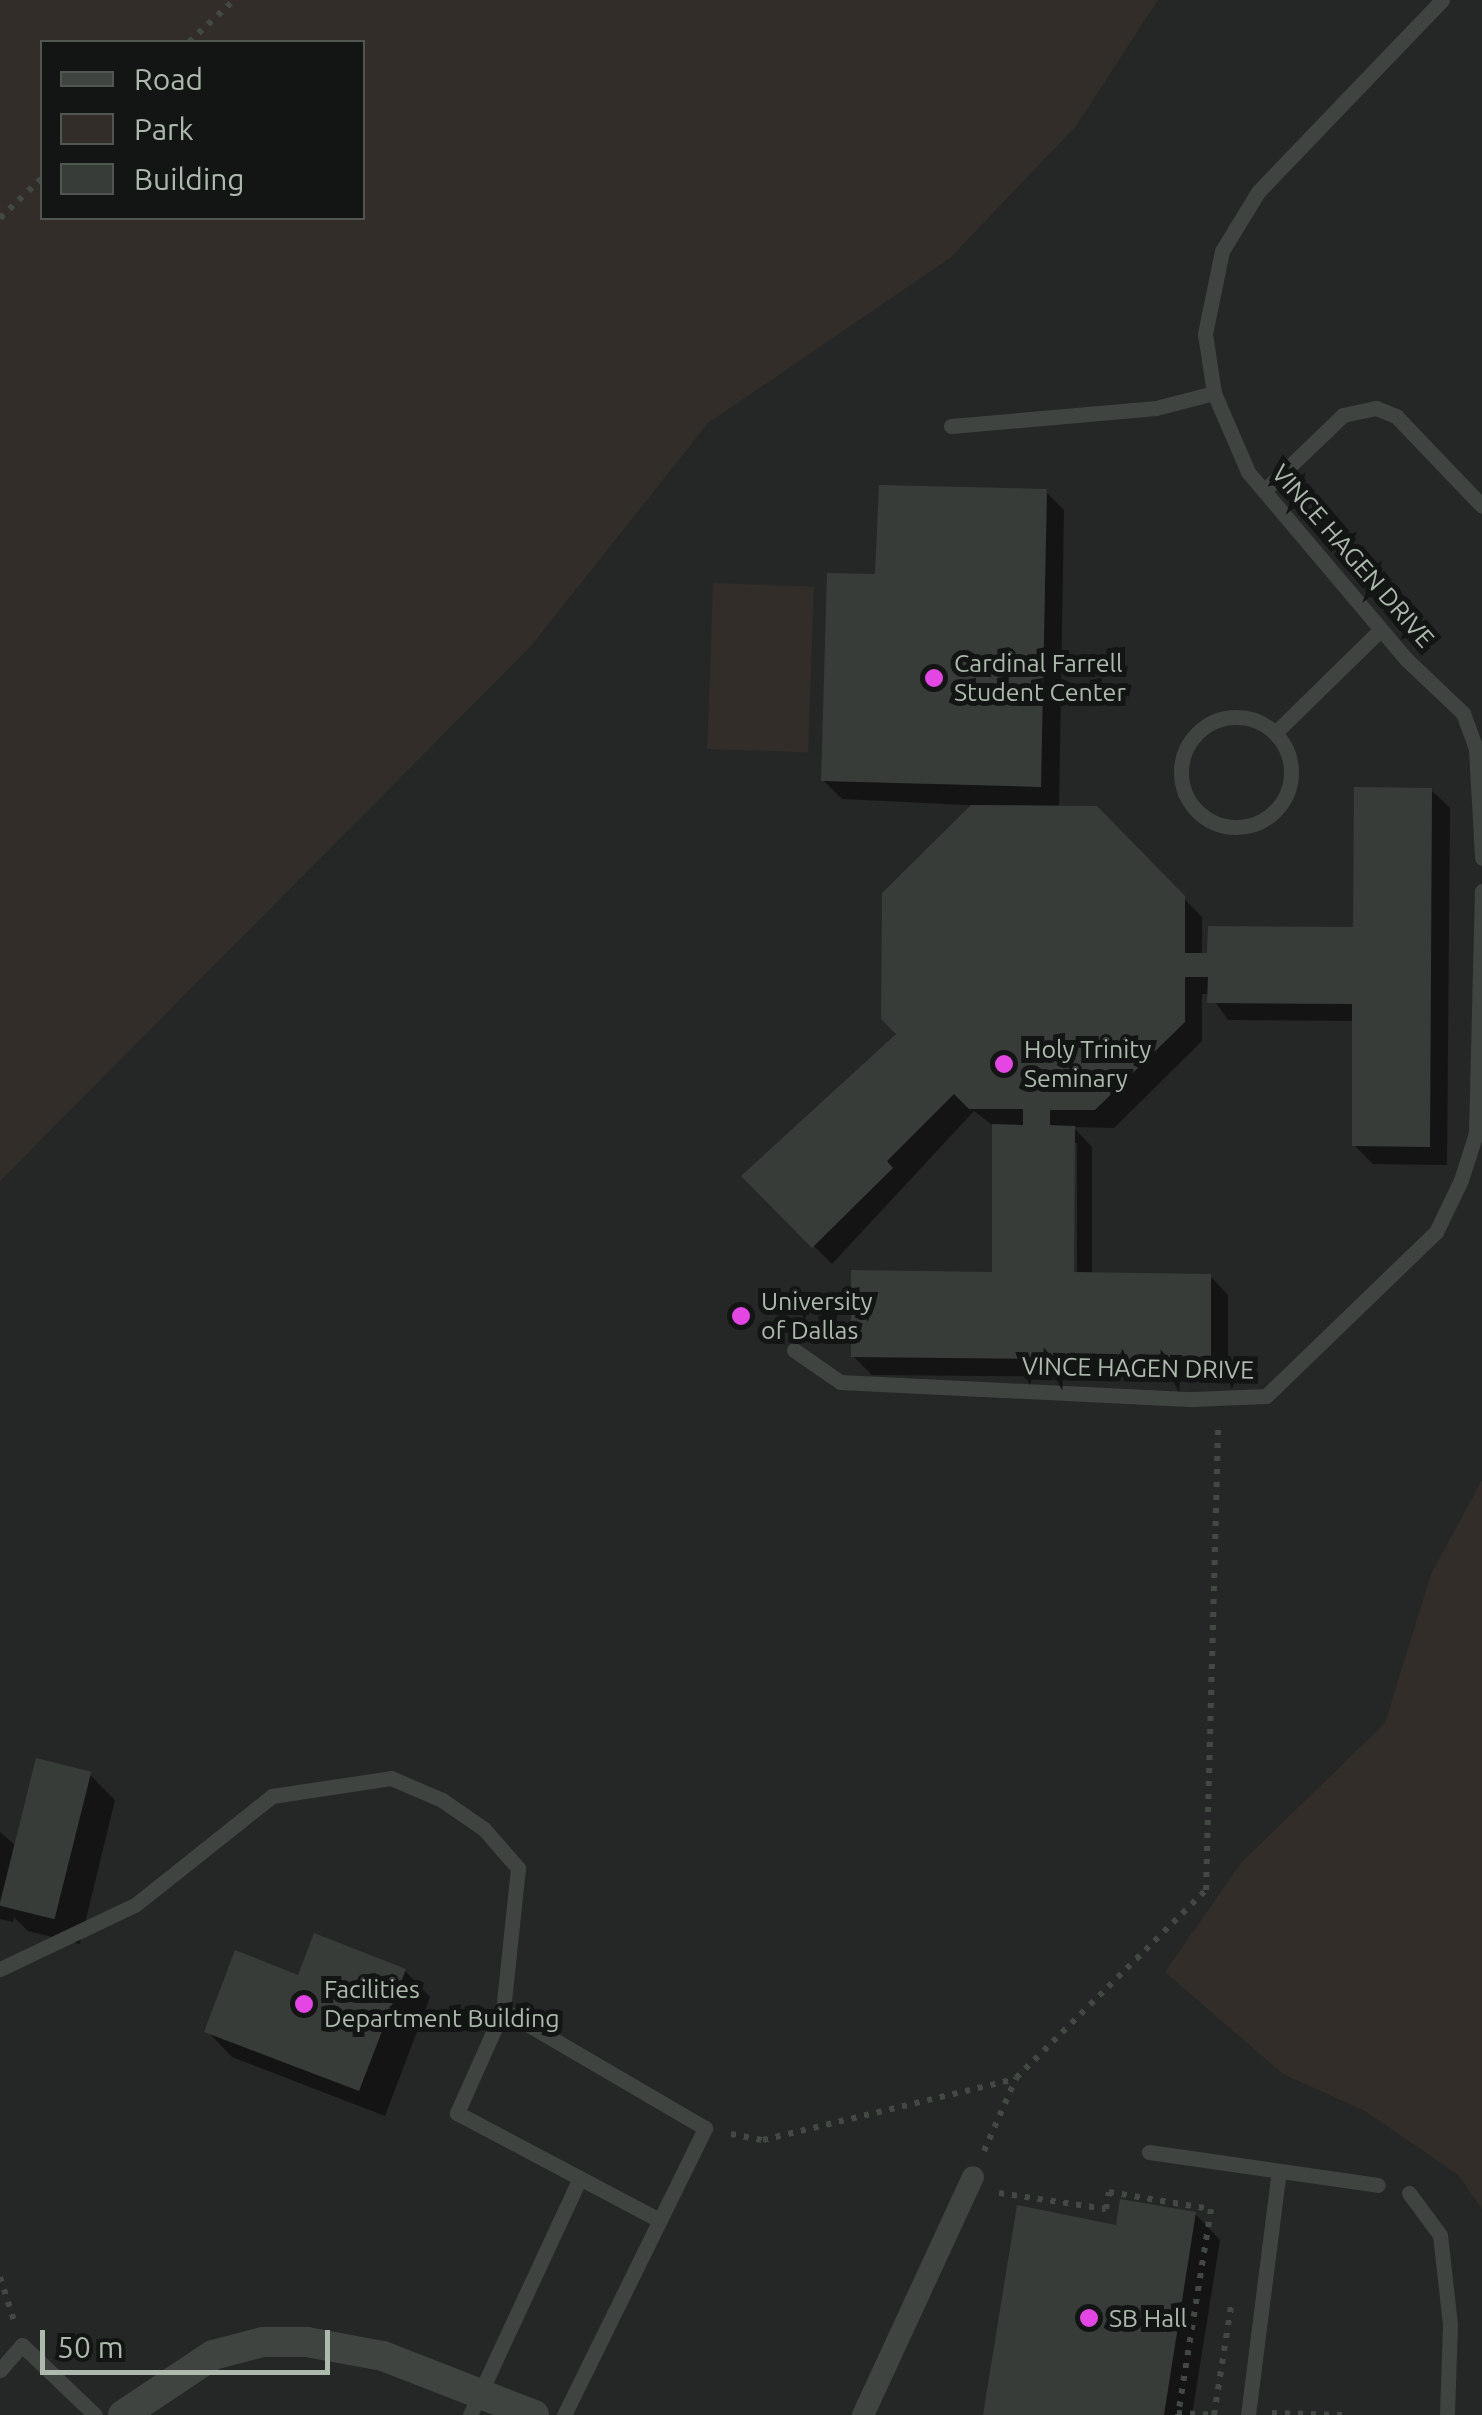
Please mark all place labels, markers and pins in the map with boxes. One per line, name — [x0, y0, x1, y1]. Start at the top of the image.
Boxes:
place label: Cardinal Farrell Student Center — [954, 649, 1126, 708]
marker: Cardinal Farrell Student Center — [923, 667, 945, 689]
place label: Holy Trinity Seminary — [1024, 1035, 1151, 1094]
marker: Holy Trinity Seminary — [993, 1053, 1015, 1075]
place label: University of Dallas — [761, 1287, 873, 1346]
marker: University of Dallas — [730, 1305, 752, 1327]
place label: Facilities Department Building — [324, 1975, 560, 2034]
marker: Facilities Department Building — [293, 1993, 315, 2015]
place label: SB Hall — [1109, 2303, 1187, 2333]
marker: SB Hall — [1078, 2307, 1100, 2329]

